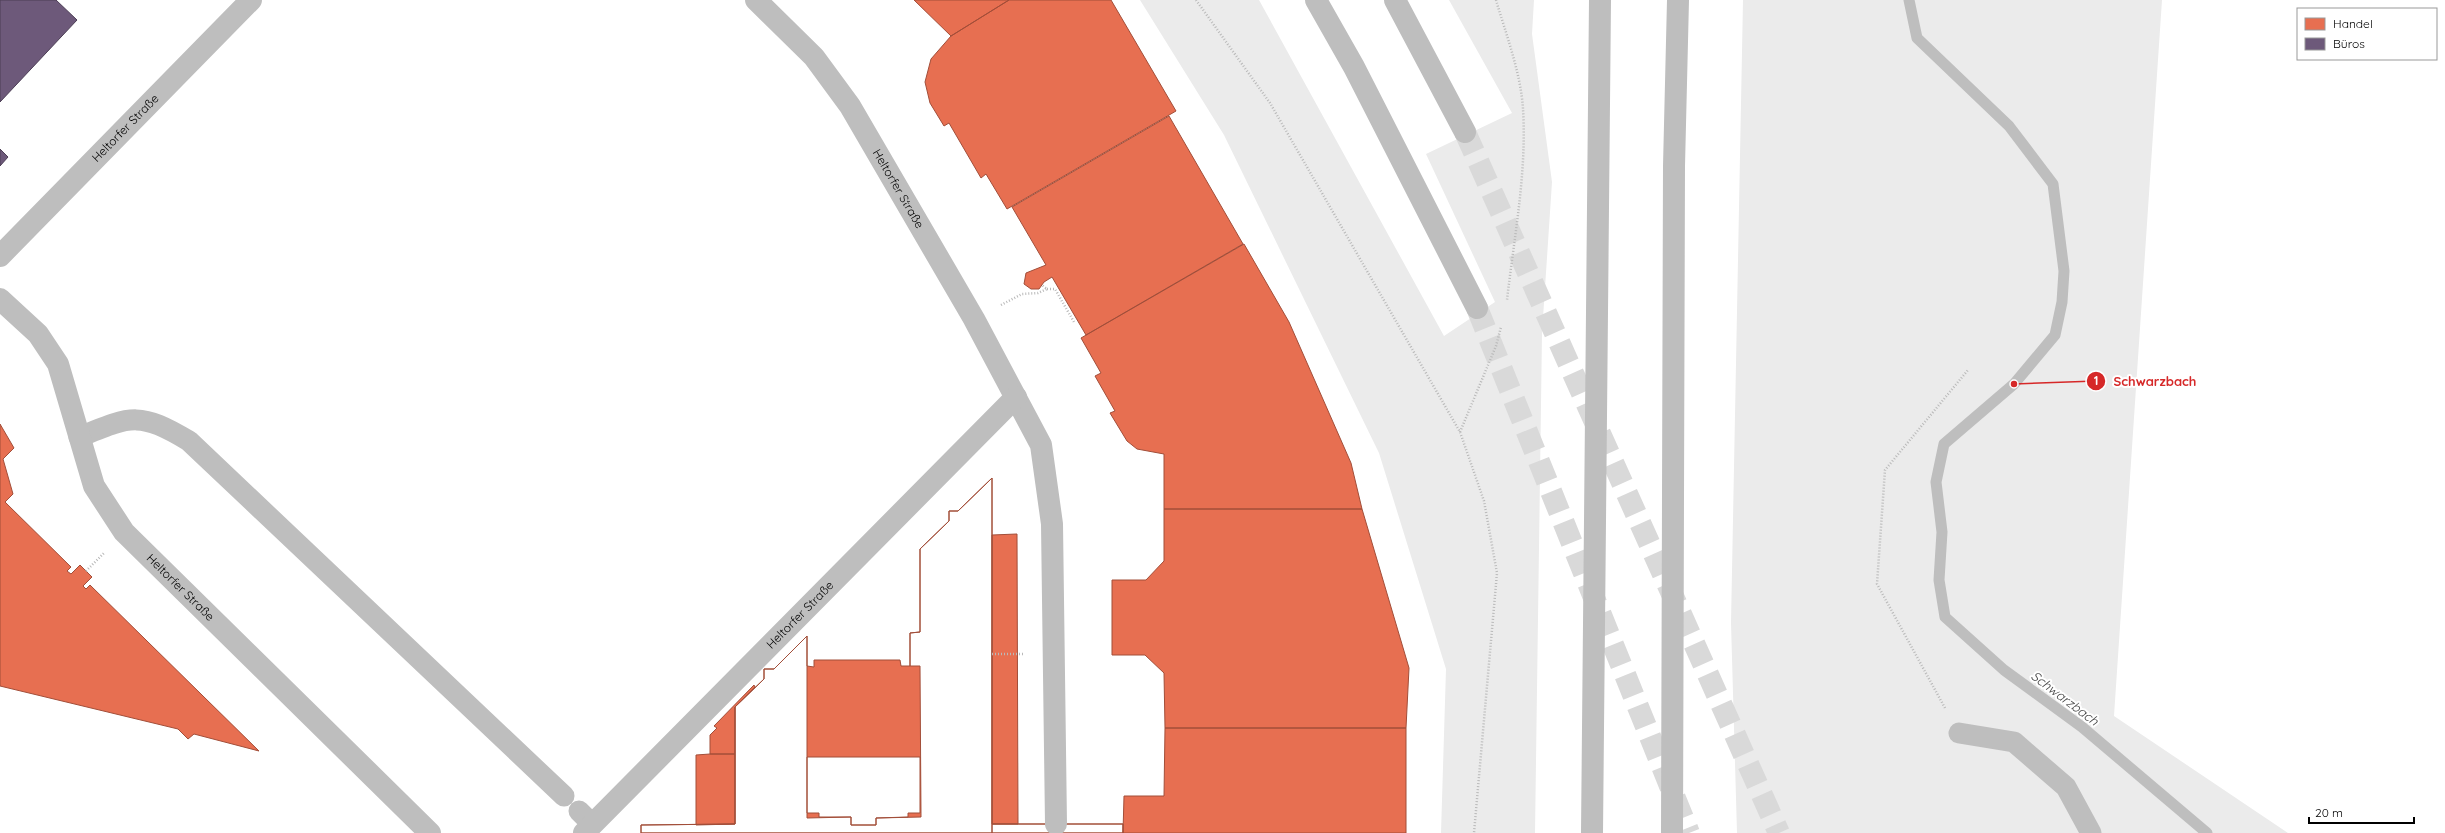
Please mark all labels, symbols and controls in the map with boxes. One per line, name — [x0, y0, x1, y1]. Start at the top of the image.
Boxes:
legend — [2297, 8, 2437, 60]
text: Handel — [2333, 16, 2373, 31]
text: Büros — [2333, 36, 2365, 51]
street label: Heltorfer Straße — [88, 91, 162, 165]
street label: Heltorfer Straße — [870, 146, 928, 231]
callout: Schwarzbach — [2086, 368, 2205, 393]
text: 1 — [2094, 373, 2098, 388]
text: Schwarzbach — [2114, 373, 2196, 389]
street label: Heltorfer Straße — [144, 551, 218, 624]
street label: Heltorfer Straße — [763, 577, 837, 652]
water label: Schwarzbach — [2028, 667, 2102, 729]
scale bar — [2309, 799, 2414, 825]
text: 20 m — [2315, 805, 2343, 820]

